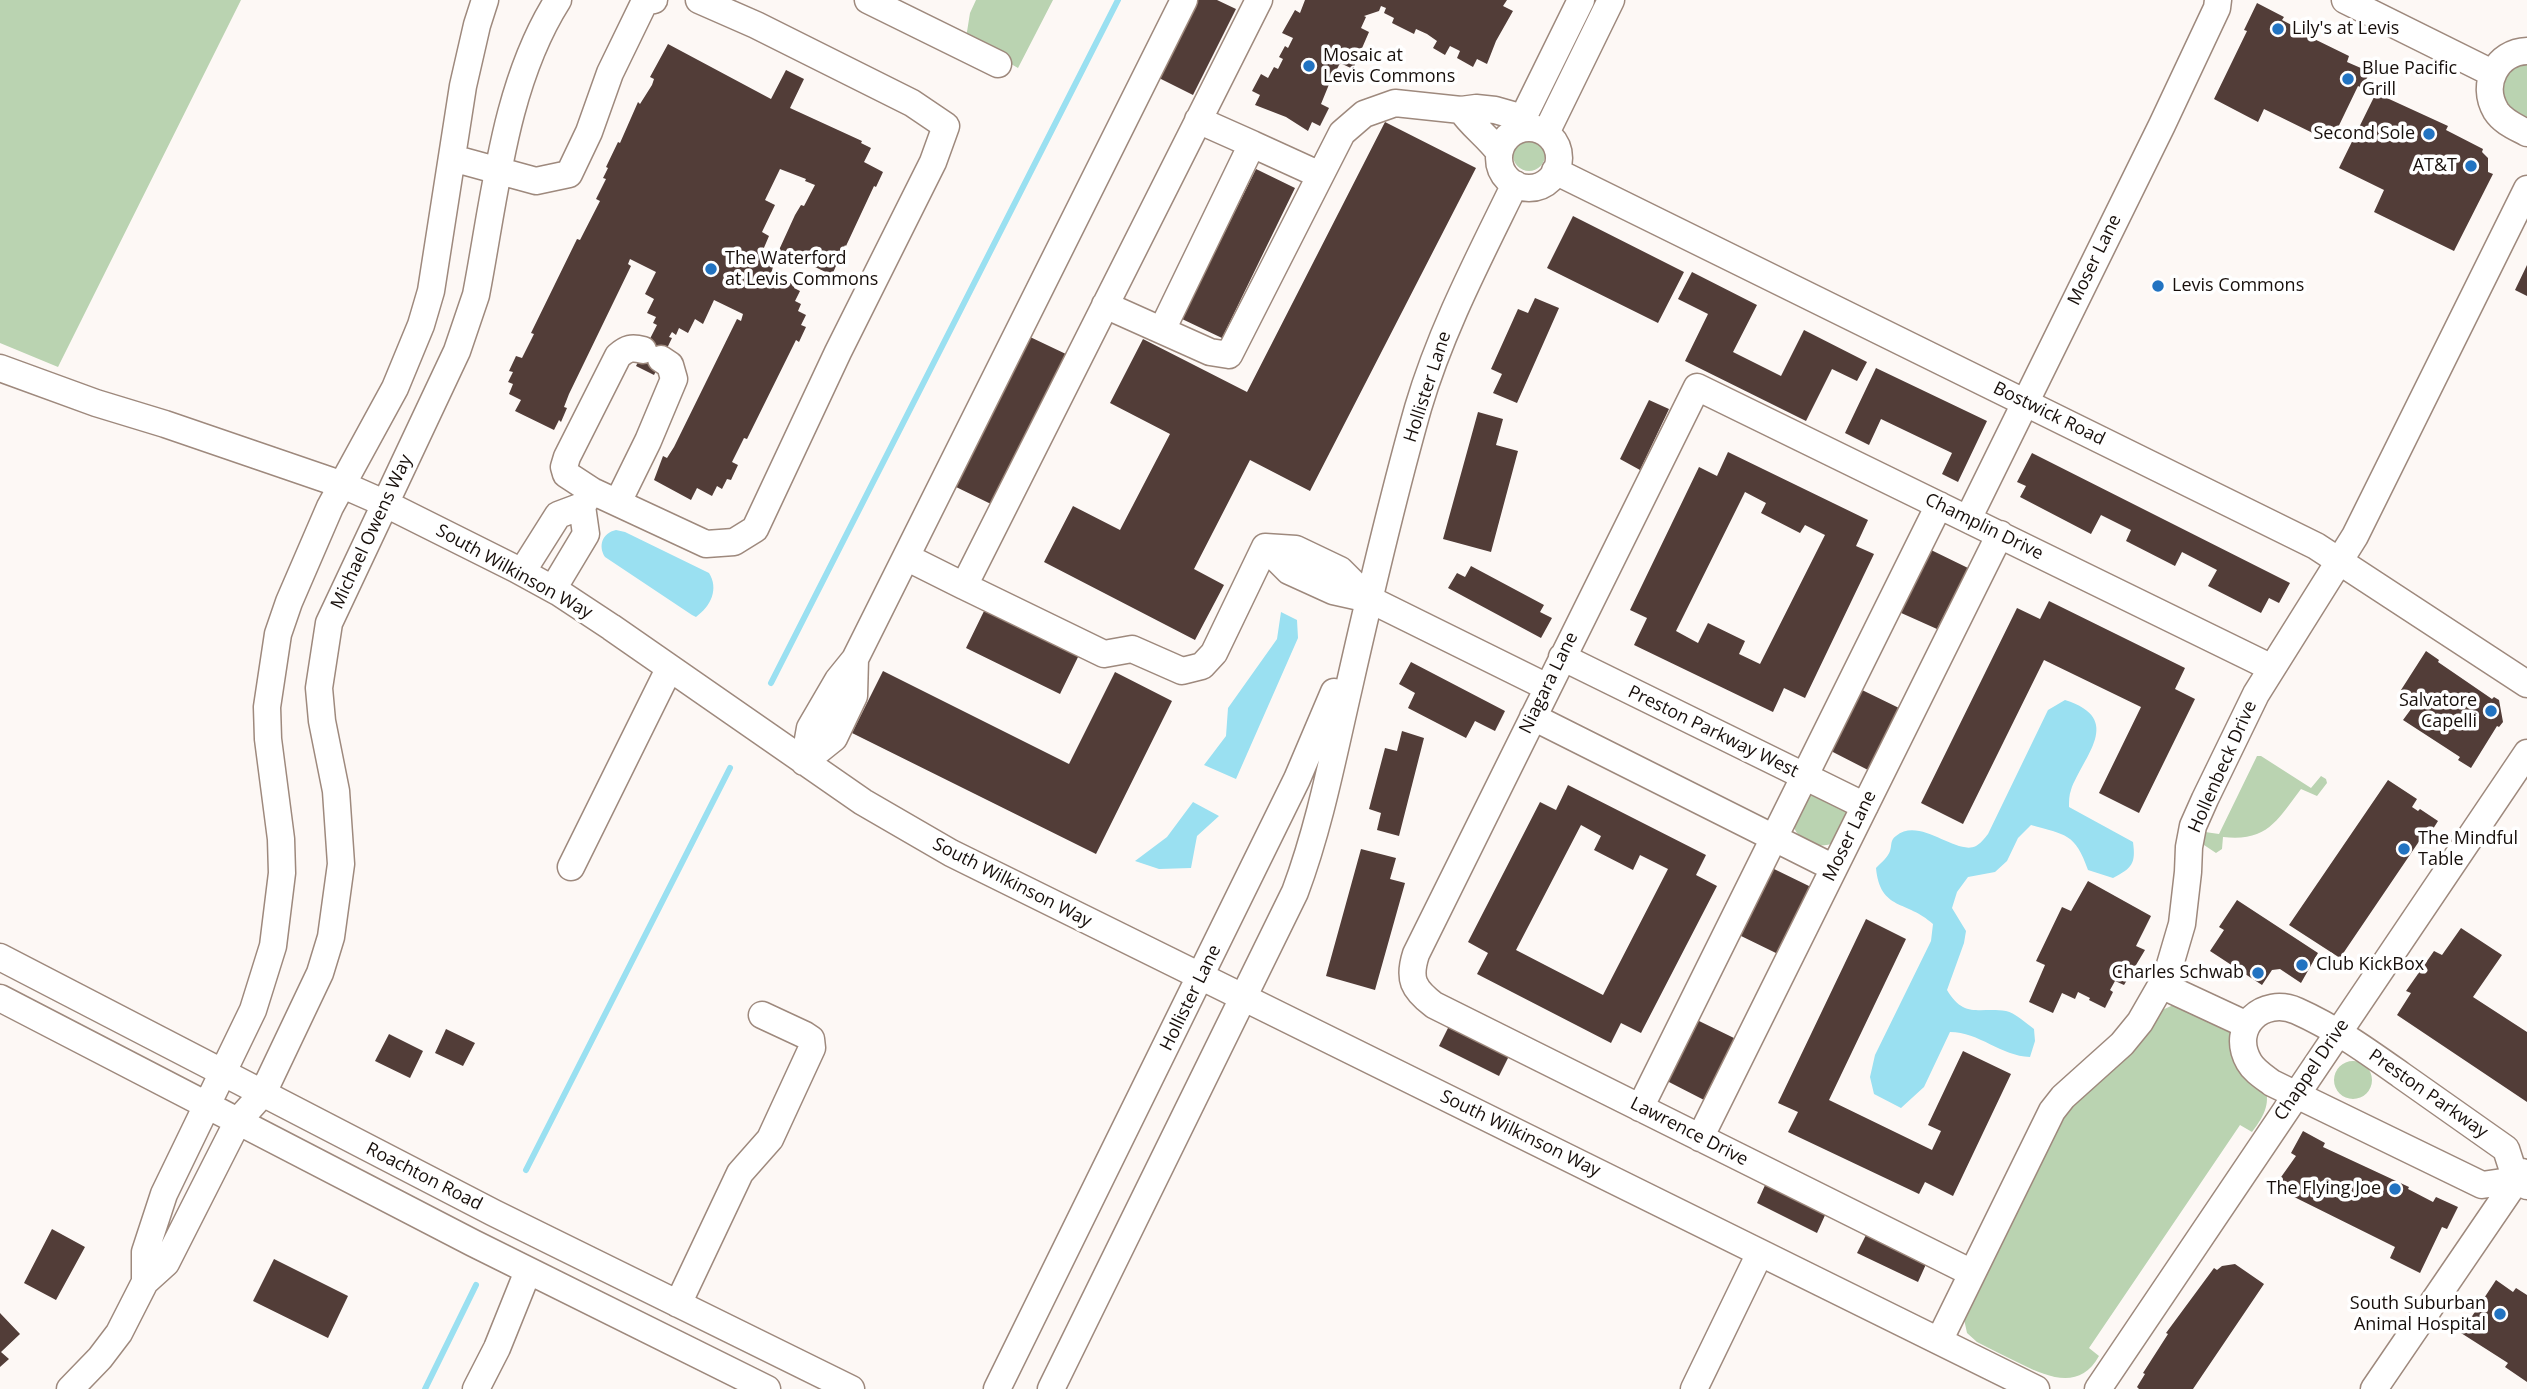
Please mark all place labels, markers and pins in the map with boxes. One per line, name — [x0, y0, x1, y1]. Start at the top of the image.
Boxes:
place label: Lily's at Levis — [2292, 18, 2399, 40]
marker: Lily's at Levis — [2270, 21, 2286, 37]
place label: Mosaic at Levis Commons — [1323, 45, 1455, 88]
marker: Mosaic at Levis Commons — [1301, 58, 1317, 74]
place label: Blue Pacific Grill — [2362, 58, 2457, 100]
marker: Blue Pacific Grill — [2340, 71, 2356, 87]
place label: Second Sole — [2313, 123, 2415, 145]
marker: Second Sole — [2421, 126, 2437, 142]
place label: AT&T — [2413, 155, 2457, 177]
marker: AT&T — [2463, 158, 2479, 174]
place label: The Waterford at Levis Commons — [725, 248, 878, 290]
marker: The Waterford at Levis Commons — [703, 261, 719, 277]
place label: Levis Commons — [2172, 275, 2304, 297]
marker: Levis Commons — [2150, 278, 2166, 294]
place label: Salvatore Capelli — [2399, 690, 2477, 732]
marker: Salvatore Capelli — [2483, 703, 2499, 719]
place label: The Mindful Table — [2418, 828, 2518, 870]
marker: The Mindful Table — [2396, 841, 2412, 857]
place label: Club KickBox — [2316, 954, 2424, 976]
marker: Club KickBox — [2294, 957, 2310, 973]
place label: Charles Schwab — [2112, 962, 2244, 984]
marker: Charles Schwab — [2250, 965, 2266, 981]
place label: The Flying Joe — [2267, 1178, 2381, 1200]
marker: The Flying Joe — [2387, 1181, 2403, 1197]
place label: South Suburban Animal Hospital — [2350, 1293, 2486, 1336]
marker: South Suburban Animal Hospital — [2492, 1306, 2508, 1322]

